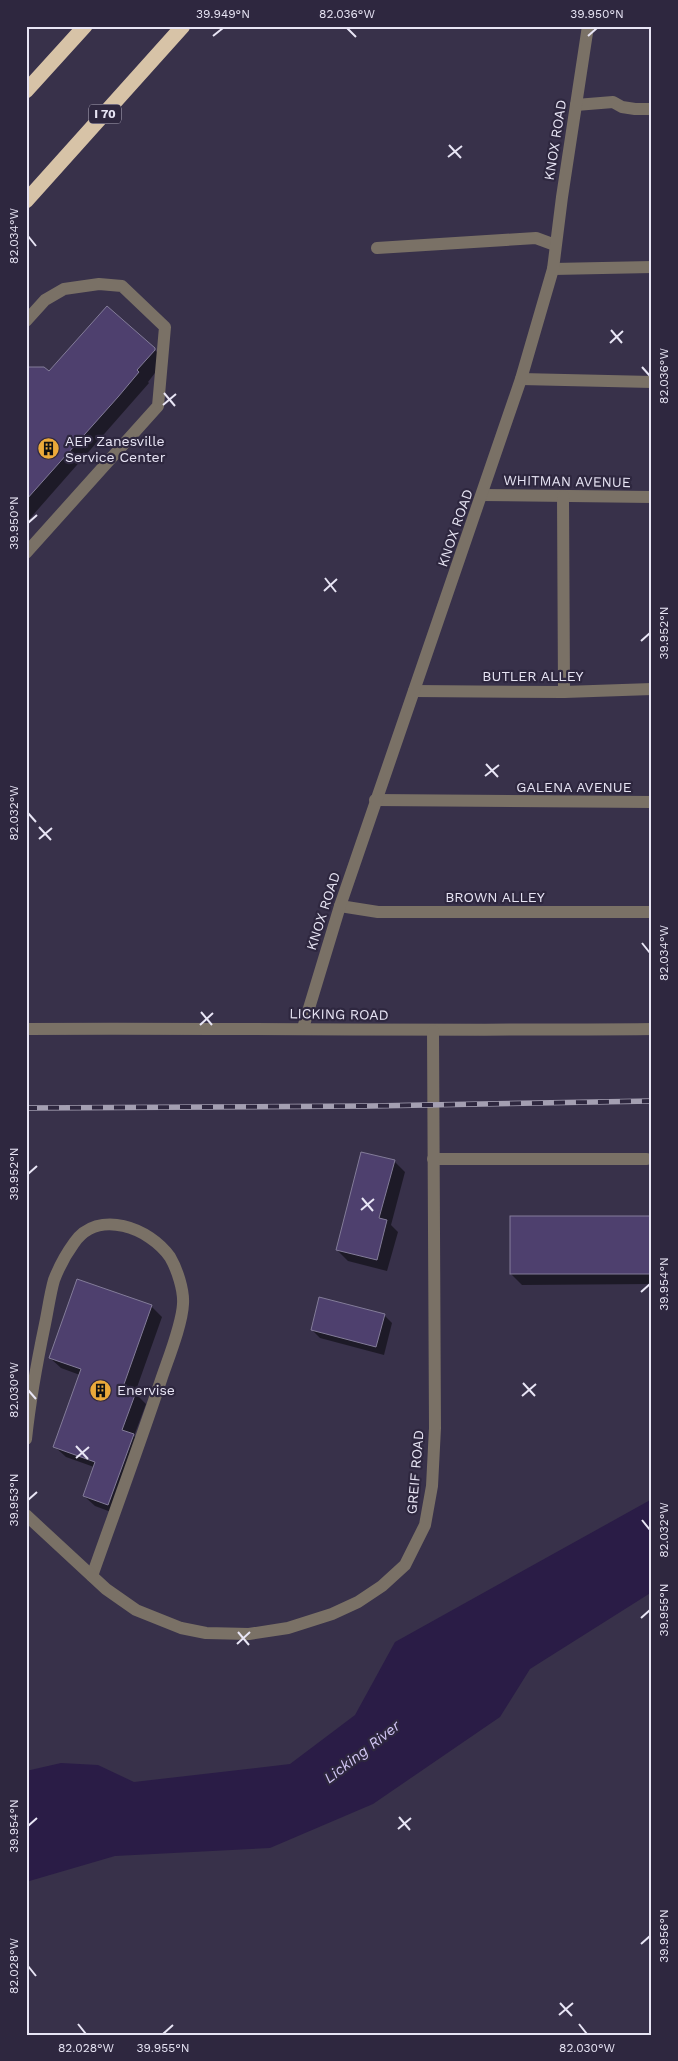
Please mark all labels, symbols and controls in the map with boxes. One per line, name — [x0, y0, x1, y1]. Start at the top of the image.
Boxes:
text: 39.949°N — [196, 7, 250, 21]
text: 82.036°W — [319, 7, 375, 21]
text: 39.950°N — [570, 7, 624, 21]
street label: KNOX ROAD — [541, 99, 569, 181]
road number: I 70 — [89, 105, 121, 124]
text: 82.034°W — [7, 208, 21, 264]
text: 82.036°W — [657, 348, 671, 404]
place label: AEP Zanesville Service Center — [65, 433, 166, 465]
building icon: AEP Zanesville Service Center — [37, 437, 61, 461]
street label: WHITMAN AVENUE — [503, 472, 631, 490]
street label: KNOX ROAD — [434, 487, 476, 569]
text: 39.950°N — [7, 496, 21, 550]
text: 39.952°N — [657, 606, 671, 660]
street label: BUTLER ALLEY — [482, 668, 584, 684]
street label: GALENA AVENUE — [516, 779, 632, 795]
text: 82.032°W — [7, 785, 21, 841]
street label: KNOX ROAD — [303, 870, 343, 952]
street label: BROWN ALLEY — [445, 889, 545, 905]
text: 82.034°W — [657, 925, 671, 981]
street label: LICKING ROAD — [289, 1005, 389, 1023]
text: 39.952°N — [7, 1147, 21, 1201]
text: 39.954°N — [657, 1257, 671, 1311]
text: 82.030°W — [7, 1362, 21, 1418]
building icon: Enervise — [89, 1378, 113, 1402]
place label: Enervise — [117, 1382, 175, 1398]
street label: GREIF ROAD — [403, 1429, 427, 1515]
text: 39.953°N — [7, 1473, 21, 1527]
text: 82.032°W — [657, 1502, 671, 1558]
text: 39.955°N — [657, 1583, 671, 1637]
water label: Licking River — [320, 1716, 404, 1787]
text: 39.954°N — [7, 1799, 21, 1853]
text: 39.956°N — [657, 1909, 671, 1963]
text: 82.028°W — [7, 1937, 21, 1994]
text: 82.028°W — [58, 2041, 115, 2055]
text: 39.955°N — [136, 2041, 190, 2055]
text: 82.030°W — [559, 2041, 615, 2055]

